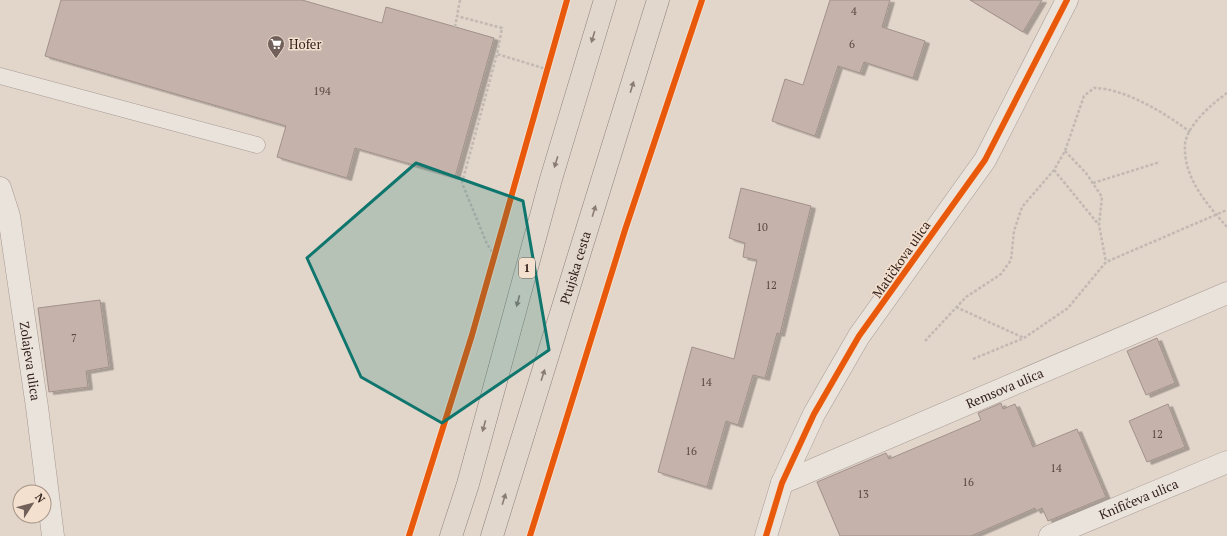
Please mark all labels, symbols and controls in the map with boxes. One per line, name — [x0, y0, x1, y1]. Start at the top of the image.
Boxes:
house number: 4 — [851, 4, 857, 18]
one-way arrow — [590, 32, 596, 44]
supermarket icon: Hofer — [266, 34, 286, 59]
place label: Hofer — [289, 35, 321, 53]
house number: 6 — [849, 37, 855, 51]
one-way arrow — [629, 80, 635, 92]
house number: 194 — [313, 84, 331, 98]
one-way arrow — [553, 156, 559, 168]
one-way arrow — [591, 205, 597, 217]
street label: Matičkova ulica — [868, 216, 935, 301]
house number: 10 — [756, 220, 768, 234]
street label: Ptujska cesta — [555, 229, 595, 306]
road number: 1 — [519, 258, 535, 278]
house number: 12 — [765, 278, 777, 292]
one-way arrow — [515, 295, 521, 307]
street label: Zolajeva ulica — [16, 320, 45, 402]
house number: 7 — [71, 331, 77, 345]
street label: Remsova ulica — [963, 363, 1047, 412]
one-way arrow — [540, 368, 546, 380]
house number: 14 — [700, 375, 712, 389]
one-way arrow — [480, 420, 486, 432]
house number: 12 — [1151, 427, 1163, 441]
house number: 16 — [685, 444, 697, 458]
house number: 14 — [1050, 461, 1062, 475]
street label: Knifičeva ulica — [1096, 474, 1181, 524]
house number: 16 — [962, 475, 974, 489]
north arrow — [12, 484, 52, 524]
house number: 13 — [857, 487, 869, 501]
text: N — [32, 491, 49, 506]
one-way arrow — [501, 492, 507, 504]

